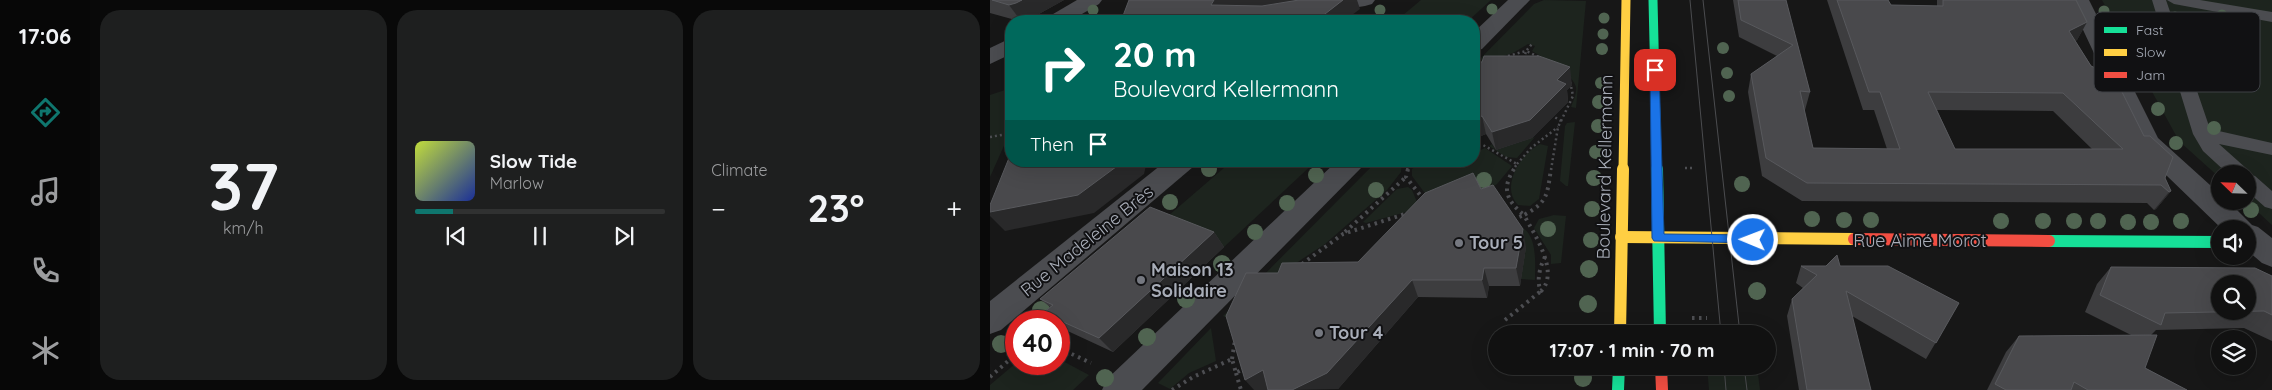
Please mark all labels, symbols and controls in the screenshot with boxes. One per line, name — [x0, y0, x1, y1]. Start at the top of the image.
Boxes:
legend — [2094, 12, 2260, 92]
text: Fast — [2136, 21, 2164, 39]
text: 17:06 — [19, 22, 71, 50]
text: 20 m — [1113, 32, 1196, 76]
icon: right — [1030, 35, 1095, 100]
text: Slow — [2136, 43, 2166, 61]
pin — [1634, 49, 1676, 91]
icon: arrive — [1641, 56, 1669, 84]
text: Jam — [2136, 66, 2165, 84]
street label: Boulevard Kellermann — [1591, 74, 1618, 260]
text: Boulevard Kellermann — [1113, 75, 1339, 103]
icon: directions — [28, 95, 63, 130]
icon: arrive — [1084, 130, 1112, 158]
text: Then — [1030, 132, 1074, 156]
text: 37 — [208, 145, 279, 226]
text: Slow Tide — [490, 149, 577, 173]
text: Climate — [711, 160, 768, 180]
north arrow — [2211, 165, 2256, 210]
map controls — [2211, 165, 2256, 375]
text: Marlow — [490, 173, 544, 193]
icon: music — [28, 174, 63, 209]
street label: Rue Madeleine Brès — [1016, 180, 1158, 301]
text: 23° — [808, 184, 865, 232]
text: − — [711, 191, 726, 226]
text: + — [946, 191, 962, 226]
position arrow — [1726, 213, 1778, 265]
text: km/h — [223, 218, 264, 238]
button: sound — [2211, 220, 2256, 265]
icon: previous — [442, 222, 470, 250]
icon: pause — [526, 222, 554, 250]
icon: next — [610, 222, 638, 250]
street label: Rue Aimé Morot — [1853, 229, 1987, 252]
place label: Tour 5 — [1469, 231, 1523, 254]
marker: Tour 5 — [1453, 237, 1465, 249]
icon: phone — [28, 253, 63, 288]
place label: Maison 13 Solidaire — [1151, 258, 1234, 302]
marker: Maison 13 Solidaire — [1135, 274, 1147, 286]
button: search — [2211, 275, 2256, 320]
speed limit sign: 40 — [1005, 310, 1070, 375]
place label: Tour 4 — [1329, 321, 1384, 344]
marker: Tour 4 — [1313, 327, 1325, 339]
button: layers — [2211, 330, 2256, 375]
icon: climate — [28, 333, 63, 368]
text: 17:07 · 1 min · 70 m — [1549, 338, 1715, 362]

